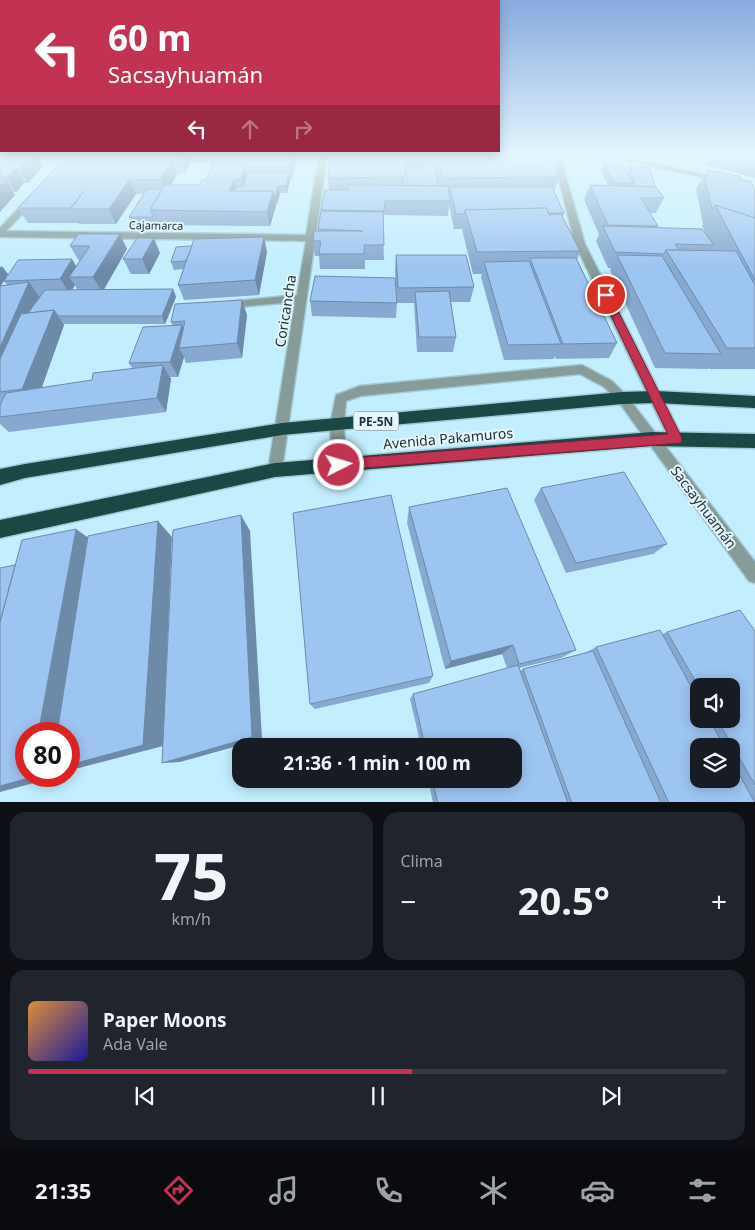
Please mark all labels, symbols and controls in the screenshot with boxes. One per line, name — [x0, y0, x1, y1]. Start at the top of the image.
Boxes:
text: 60 m — [108, 14, 191, 61]
icon: left — [25, 20, 90, 85]
text: Sacsayhuamán — [108, 59, 263, 89]
icon: left — [183, 115, 211, 143]
icon: ahead — [236, 115, 264, 143]
icon: right — [289, 115, 317, 143]
street label: Cajamarca — [129, 217, 183, 233]
street label: Coricancha — [270, 273, 300, 349]
pin — [585, 274, 627, 316]
icon: arrive — [592, 281, 620, 309]
road number: PE-5N — [354, 412, 398, 431]
street label: Avenida Pakamuros — [382, 423, 514, 453]
position arrow — [312, 438, 364, 490]
street label: Sacsayhuamán — [667, 462, 741, 552]
map controls — [690, 678, 740, 788]
button: sound — [690, 678, 740, 728]
speed limit sign: 80 — [15, 722, 80, 787]
button: layers — [690, 738, 740, 788]
text: 21:36 · 1 min · 100 m — [283, 750, 471, 776]
text: 75 — [154, 831, 228, 919]
text: Clima — [401, 850, 443, 872]
text: 20.5° — [518, 874, 610, 926]
text: − — [401, 882, 417, 920]
text: + — [711, 882, 727, 920]
text: km/h — [172, 908, 211, 930]
text: Paper Moons — [103, 1007, 227, 1033]
text: Ada Vale — [103, 1033, 168, 1055]
icon: previous — [131, 1082, 159, 1110]
icon: pause — [364, 1082, 392, 1110]
icon: next — [597, 1082, 625, 1110]
icon: directions — [161, 1173, 196, 1208]
icon: music — [266, 1173, 301, 1208]
icon: phone — [371, 1173, 406, 1208]
icon: climate — [476, 1173, 511, 1208]
icon: car — [580, 1173, 615, 1208]
icon: filters — [685, 1173, 720, 1208]
text: 21:35 — [35, 1175, 91, 1205]

